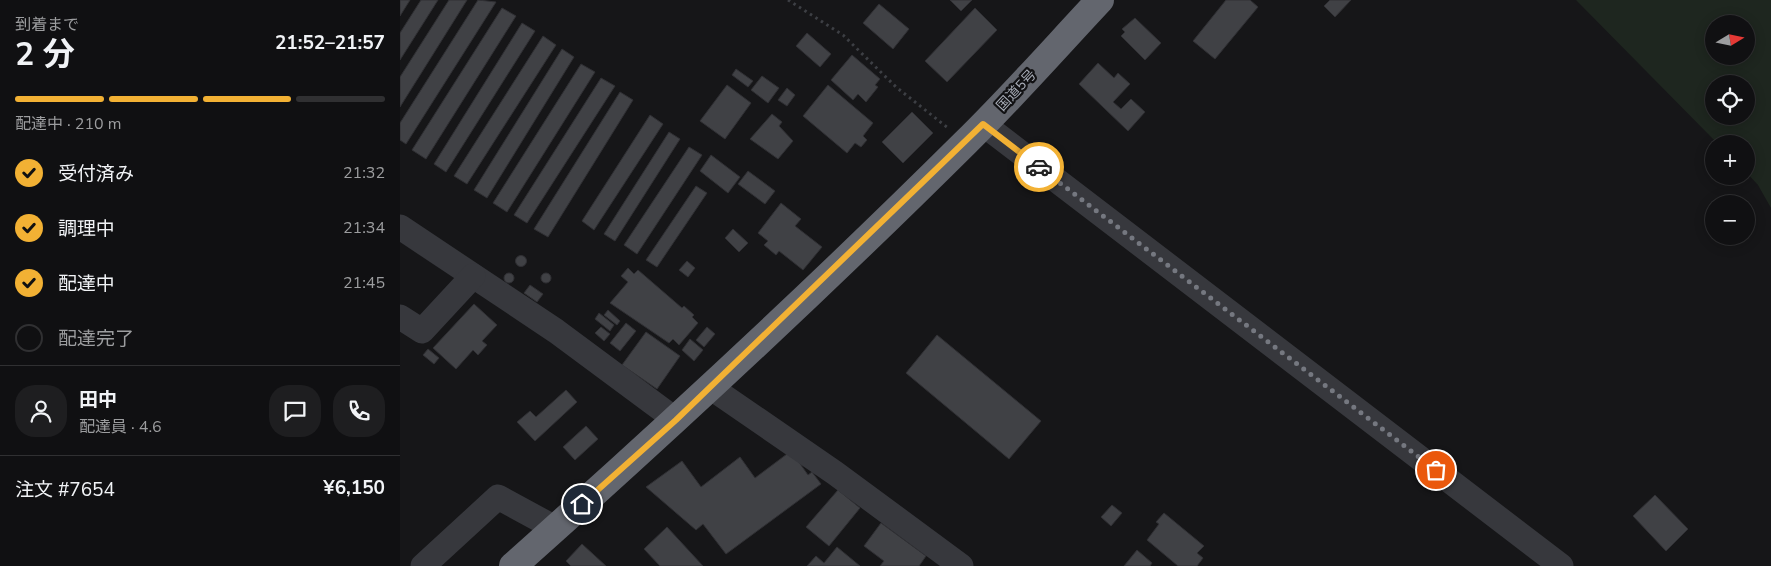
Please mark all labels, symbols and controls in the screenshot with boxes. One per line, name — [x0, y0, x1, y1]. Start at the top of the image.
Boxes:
text: 到着まで — [15, 14, 79, 36]
north arrow — [1705, 15, 1755, 65]
map controls — [1705, 15, 1755, 245]
text: 21:52–21:57 — [275, 30, 385, 56]
text: 2 分 — [15, 33, 75, 76]
street label: 国道5号 — [992, 65, 1041, 115]
button: locate — [1705, 75, 1755, 125]
text: 配達中 · 210 m — [15, 113, 121, 135]
button: + — [1705, 135, 1755, 185]
courier — [1014, 142, 1064, 192]
icon: car — [1025, 153, 1053, 181]
icon: check — [15, 159, 43, 187]
text: 受付済み — [58, 161, 134, 187]
text: 21:32 — [343, 162, 385, 184]
button: − — [1705, 195, 1755, 245]
icon: check — [15, 214, 43, 242]
text: 調理中 — [58, 216, 115, 242]
text: 21:34 — [343, 217, 385, 239]
icon: check — [15, 269, 43, 297]
text: 配達中 — [58, 271, 115, 297]
text: 21:45 — [343, 272, 385, 294]
text: 配達完了 — [58, 326, 134, 352]
button: person — [15, 385, 67, 437]
button: chat — [269, 385, 321, 437]
button: phone — [333, 385, 385, 437]
text: 田中 — [79, 387, 117, 413]
text: 配達員 · 4.6 — [79, 416, 162, 438]
pin — [1415, 449, 1457, 491]
icon: bag — [1422, 456, 1450, 484]
text: ¥6,150 — [323, 475, 385, 501]
text: 注文 #7654 — [15, 477, 115, 503]
pin — [561, 483, 603, 525]
icon: home — [568, 490, 596, 518]

